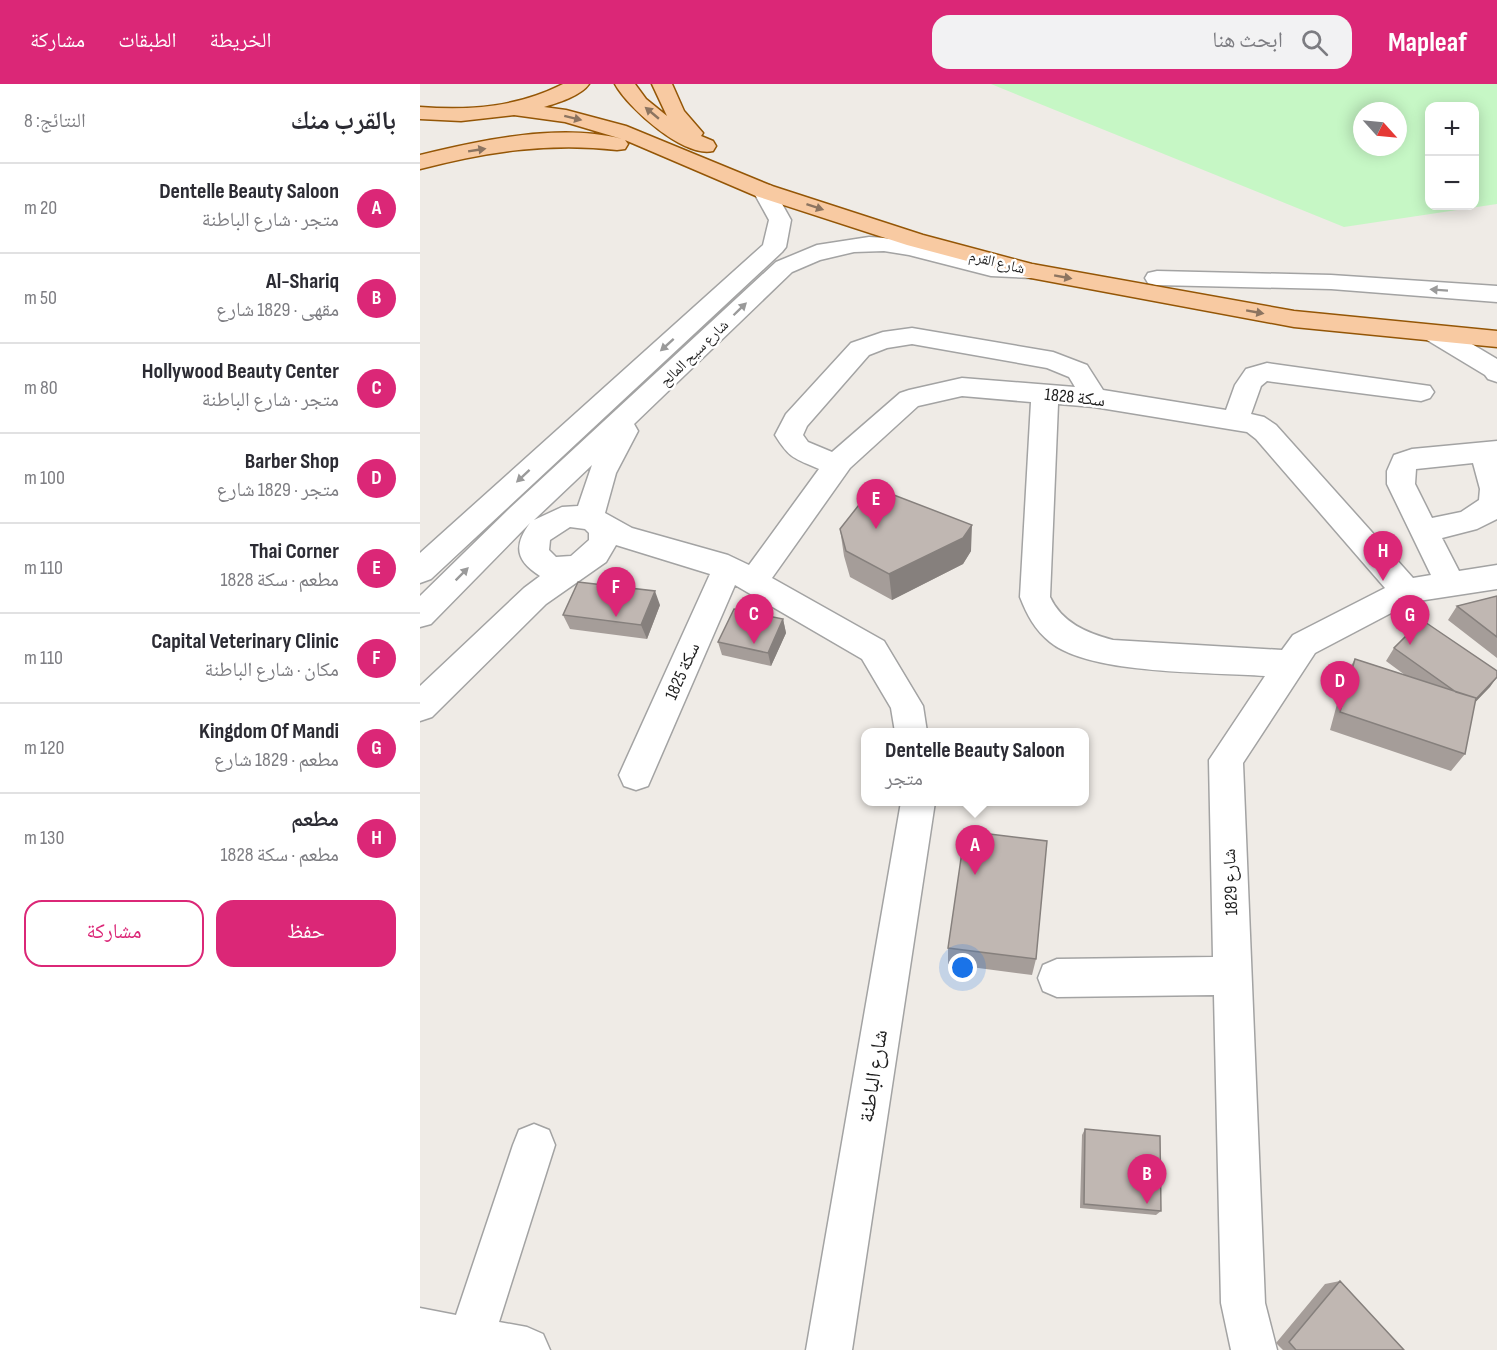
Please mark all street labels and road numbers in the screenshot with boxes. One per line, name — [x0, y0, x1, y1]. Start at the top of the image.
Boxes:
street label: شارع القرم — [967, 246, 1027, 279]
street label: شارع سيح المالح — [656, 316, 733, 391]
street label: سكة 1828 — [1044, 384, 1106, 411]
street label: سكة 1825 — [661, 639, 704, 703]
street label: 1829 شارع — [1219, 848, 1242, 916]
street label: شارع الباطنة — [854, 1028, 893, 1124]

